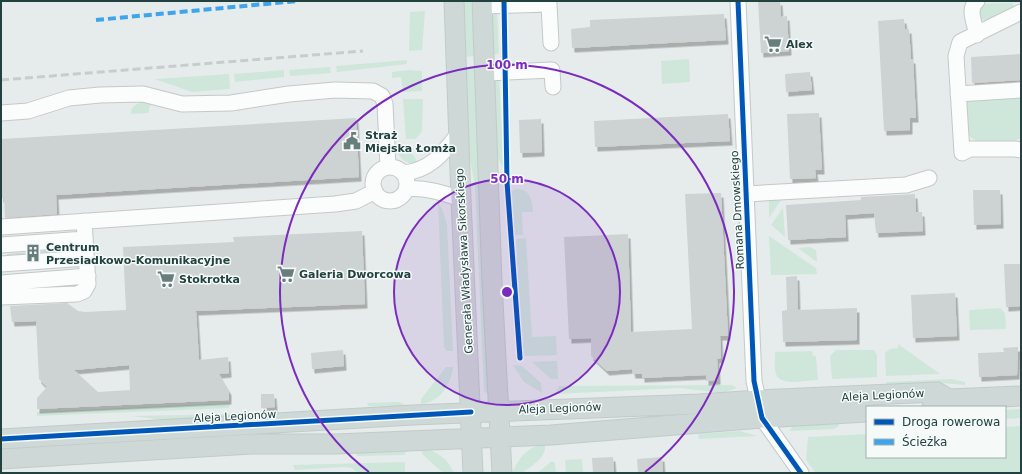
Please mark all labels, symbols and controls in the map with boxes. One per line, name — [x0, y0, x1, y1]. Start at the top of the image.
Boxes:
supermarket icon: Alex — [763, 34, 783, 54]
place label: Alex — [786, 38, 813, 51]
text: 100 m — [486, 58, 528, 72]
place label: Straż Miejska Łomża — [365, 129, 456, 155]
public building icon: Straż Miejska Łomża — [342, 131, 362, 151]
street label: Romana Dmowskiego — [728, 150, 747, 270]
street label: Generała Władysława Sikorskiego — [453, 168, 476, 354]
text: 50 m — [490, 172, 524, 186]
place label: Centrum Przesiadkowo-Komunikacyjne — [46, 241, 230, 267]
building icon: Centrum Przesiadkowo-Komunikacyjne — [23, 243, 43, 263]
supermarket icon: Galeria Dworcowa — [276, 264, 296, 284]
place label: Galeria Dworcowa — [299, 268, 411, 281]
supermarket icon: Stokrotka — [156, 269, 176, 289]
place label: Stokrotka — [179, 273, 240, 286]
centre of rings — [500, 285, 514, 299]
street label: Aleja Legionów — [841, 387, 925, 404]
street label: Aleja Legionów — [518, 401, 602, 416]
legend — [866, 406, 1006, 458]
street label: Aleja Legionów — [193, 408, 277, 425]
text: Droga rowerowa — [902, 415, 1000, 429]
text: Ścieżka — [902, 434, 947, 449]

